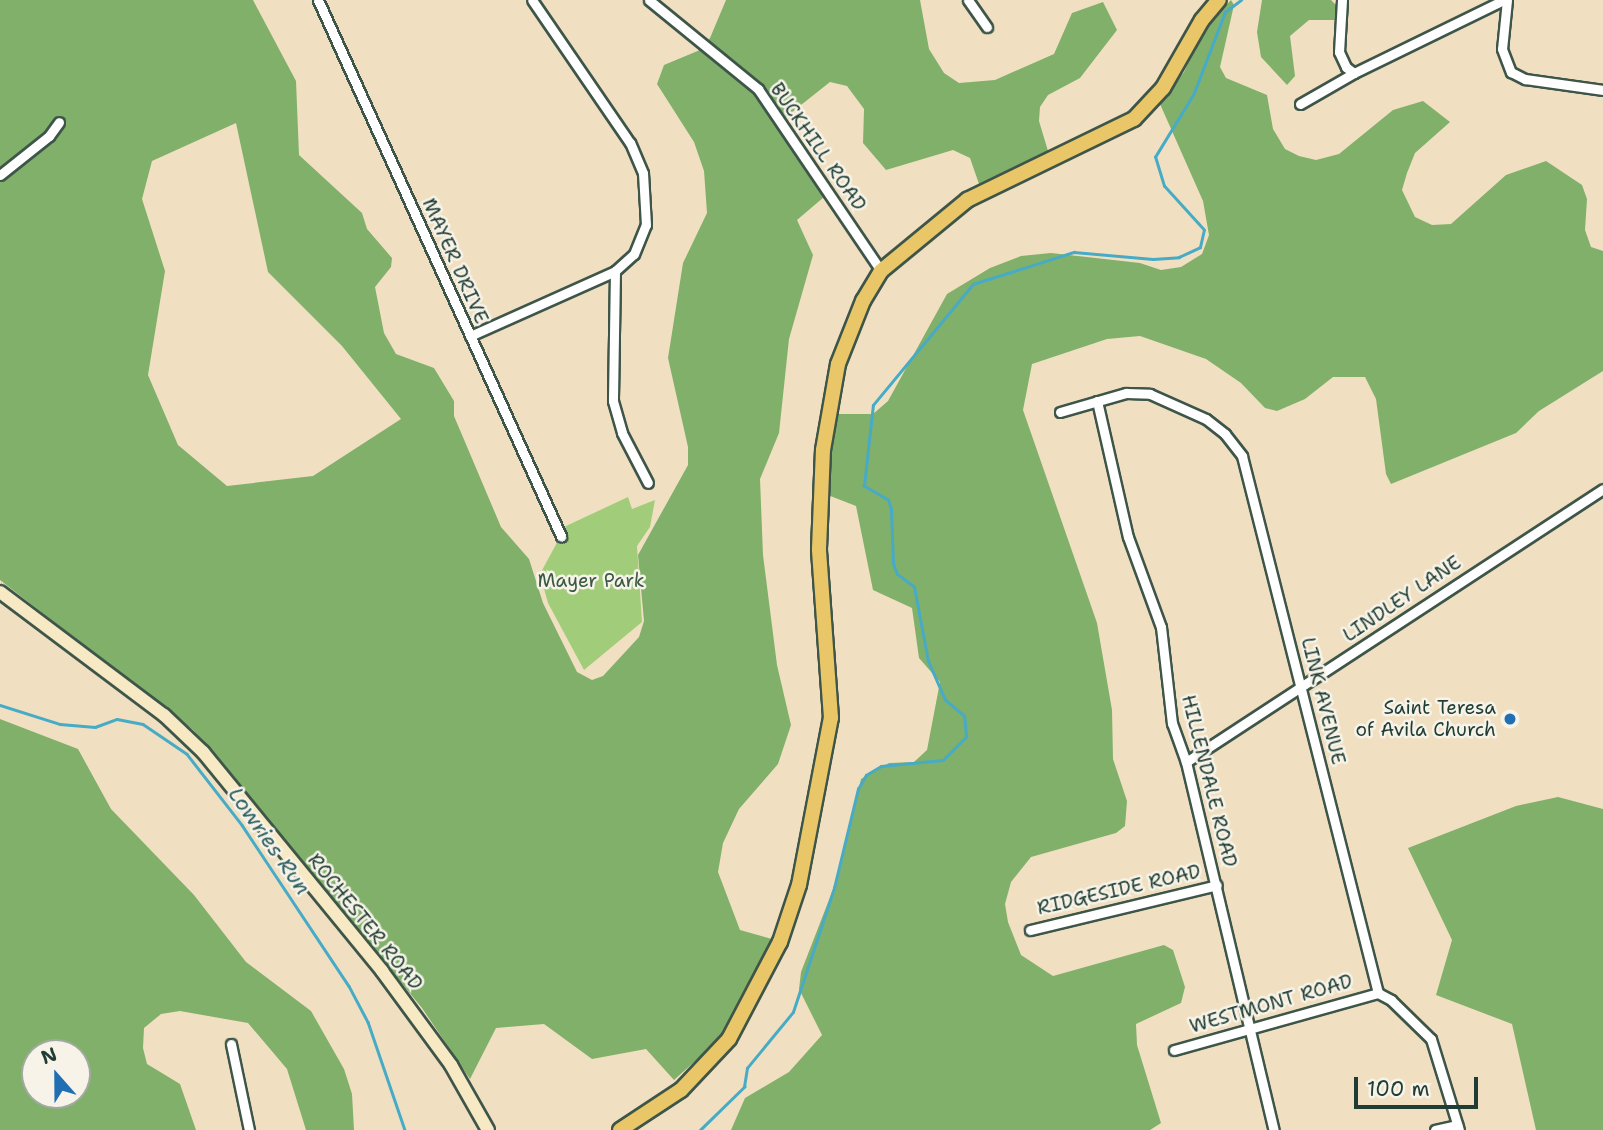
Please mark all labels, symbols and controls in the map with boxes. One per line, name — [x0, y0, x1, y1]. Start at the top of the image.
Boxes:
street label: BUCKHILL ROAD — [765, 79, 871, 215]
street label: MAYER DRIVE — [417, 195, 493, 327]
street label: LINDLEY LANE — [1339, 551, 1465, 647]
park label: Mayer Park — [537, 570, 645, 592]
street label: LINK AVENUE — [1296, 635, 1350, 767]
street label: HILLENDALE ROAD — [1177, 693, 1241, 869]
place label: Saint Teresa of Avila Church — [1356, 697, 1496, 741]
marker: Saint Teresa of Avila Church — [1502, 711, 1518, 727]
water label: Lowries Run — [223, 782, 315, 900]
street label: ROCHESTER ROAD — [303, 849, 427, 995]
street label: RIDGESIDE ROAD — [1035, 860, 1203, 920]
street label: WESTMONT ROAD — [1187, 970, 1355, 1038]
north arrow — [21, 1039, 91, 1109]
text: N — [38, 1041, 61, 1070]
scale bar — [1358, 1064, 1482, 1108]
text: 100 m — [1367, 1075, 1430, 1103]

